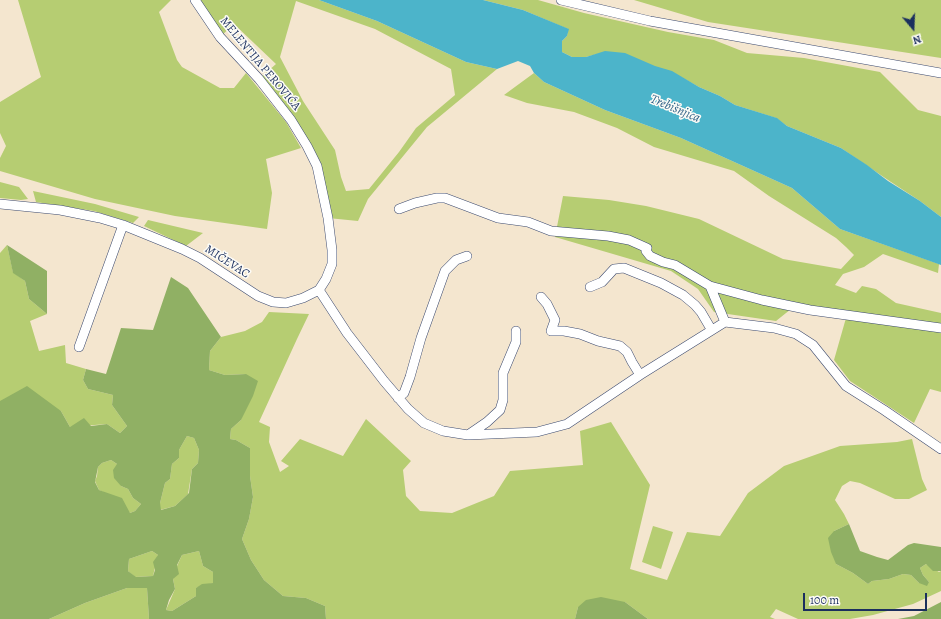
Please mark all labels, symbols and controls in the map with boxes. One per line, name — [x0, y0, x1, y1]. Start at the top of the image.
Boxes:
north arrow — [893, 8, 933, 48]
street label: MELENTIJA PEROVIĆA — [217, 14, 303, 114]
text: N — [911, 31, 923, 48]
water label: Trebišnjica — [648, 92, 702, 126]
street label: MIČEVAC — [202, 242, 252, 282]
scale bar — [805, 585, 929, 611]
text: 100 m — [810, 592, 839, 608]

